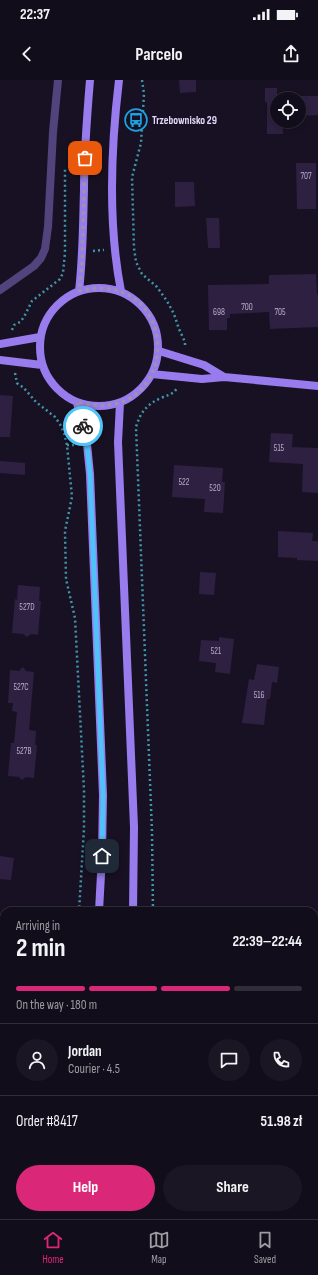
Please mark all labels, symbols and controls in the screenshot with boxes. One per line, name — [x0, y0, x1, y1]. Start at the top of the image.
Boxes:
text: 22:37 — [20, 5, 50, 24]
icon: back — [16, 43, 38, 65]
icon: share — [280, 43, 302, 65]
text: Parcelo — [135, 44, 183, 65]
map controls — [270, 92, 306, 128]
button: locate — [270, 92, 306, 128]
bus stop icon: Trzebownisko 29 — [123, 107, 149, 133]
place label: Trzebownisko 29 — [152, 114, 217, 127]
pin — [68, 141, 102, 175]
icon: bag — [74, 147, 96, 169]
house number: 707 — [300, 171, 312, 182]
house number: 700 — [241, 302, 253, 313]
house number: 698 — [213, 307, 225, 318]
house number: 705 — [274, 307, 286, 318]
courier — [63, 406, 103, 446]
icon: bike — [72, 415, 94, 437]
house number: 515 — [274, 443, 285, 454]
house number: 522 — [178, 477, 190, 488]
house number: 520 — [209, 483, 221, 494]
house number: 527D — [19, 602, 35, 613]
house number: 521 — [211, 646, 222, 657]
house number: 527C — [13, 682, 29, 693]
house number: 516 — [254, 690, 264, 701]
house number: 527B — [17, 746, 32, 757]
pin — [85, 839, 119, 873]
icon: home — [91, 845, 113, 867]
text: Arriving in — [16, 918, 60, 934]
text: 22:39–22:44 — [232, 932, 302, 951]
text: 2 min — [16, 933, 66, 964]
text: On the way · 180 m — [16, 997, 97, 1013]
button: person — [16, 1039, 58, 1081]
button: chat — [208, 1039, 250, 1081]
button: phone — [260, 1039, 302, 1081]
text: Jordan — [68, 1042, 102, 1061]
text: Courier · 4.5 — [68, 1061, 120, 1077]
text: Order #8417 — [16, 1112, 78, 1131]
text: 51.98 zł — [261, 1112, 302, 1131]
button: Help — [16, 1165, 155, 1211]
button: Share — [163, 1165, 302, 1211]
tab: Home — [42, 1229, 64, 1266]
tab: Map — [148, 1229, 170, 1266]
tab: Saved — [254, 1229, 276, 1266]

